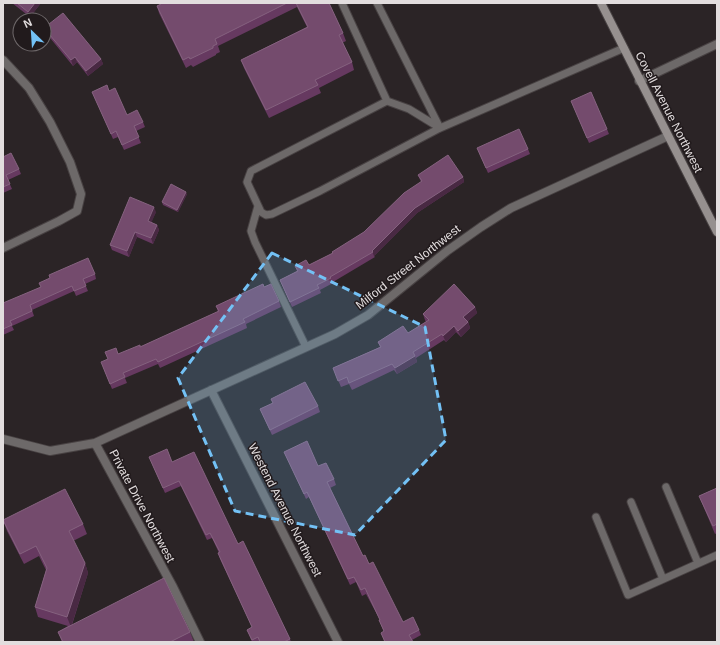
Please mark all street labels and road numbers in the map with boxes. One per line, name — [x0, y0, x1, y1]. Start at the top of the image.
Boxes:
street label: Covell Avenue Northwest — [632, 49, 706, 175]
street label: Milford Street Northwest — [353, 221, 464, 312]
street label: Westend Avenue Northwest — [245, 441, 325, 580]
street label: Private Drive Northwest — [106, 447, 178, 566]

